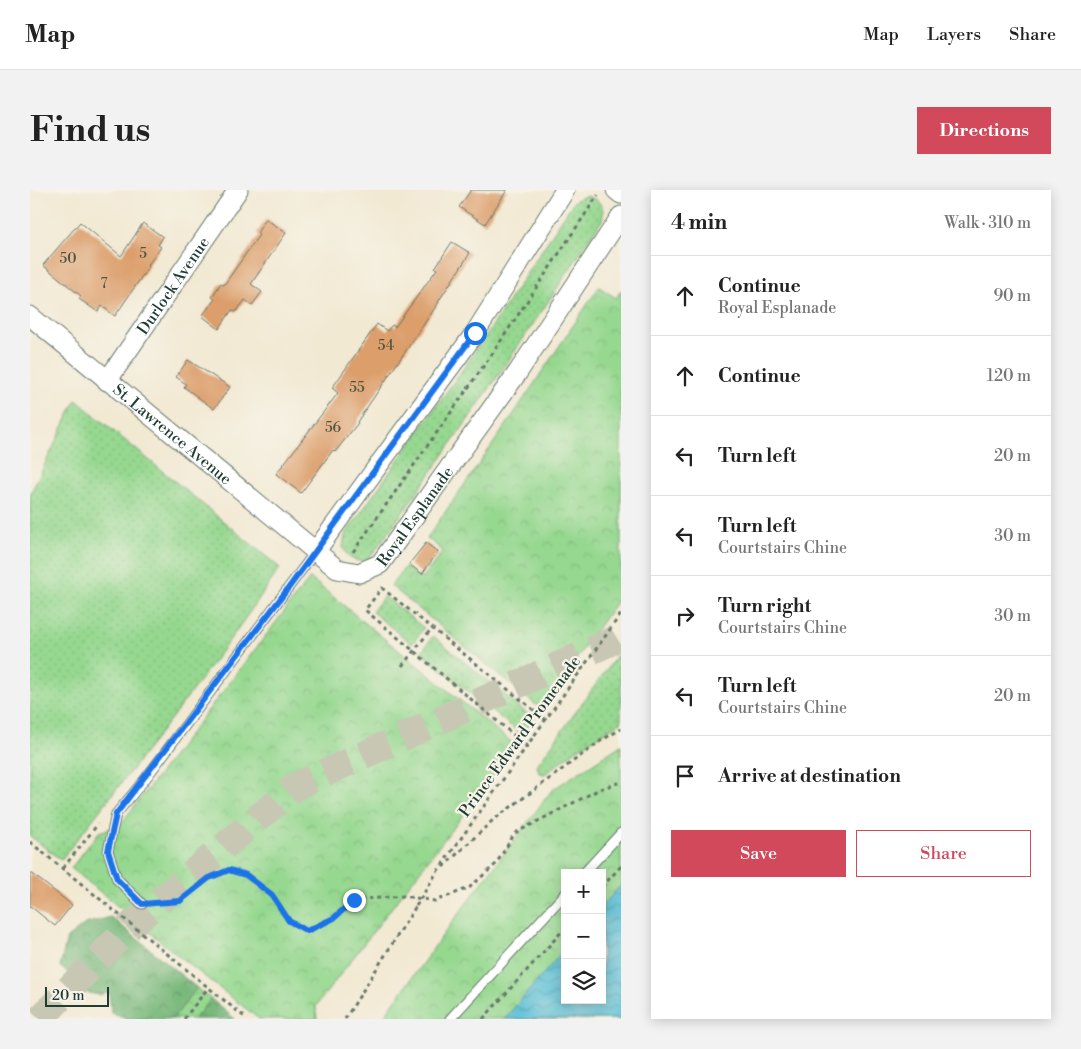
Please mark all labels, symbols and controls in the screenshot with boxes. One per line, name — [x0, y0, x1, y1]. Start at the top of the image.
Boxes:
text: Map — [25, 20, 75, 50]
text: Map — [864, 23, 899, 46]
text: Layers — [927, 23, 981, 46]
text: Share — [1009, 23, 1056, 46]
button: Directions — [917, 107, 1051, 154]
text: Find us — [30, 109, 150, 152]
text: 4 min — [671, 210, 727, 236]
text: Walk · 310 m — [944, 213, 1031, 233]
street label: Durlock Avenue — [133, 233, 214, 339]
house number: 5 — [139, 245, 147, 263]
house number: 50 — [60, 250, 77, 268]
text: Continue — [718, 274, 801, 298]
house number: 7 — [100, 275, 108, 293]
icon: ahead — [671, 282, 699, 310]
text: 90 m — [993, 286, 1031, 306]
text: Royal Esplanade — [718, 298, 836, 318]
route start — [464, 322, 487, 345]
house number: 54 — [378, 337, 394, 355]
icon: ahead — [671, 362, 699, 390]
text: Continue — [718, 364, 801, 388]
text: 120 m — [987, 366, 1031, 386]
house number: 55 — [349, 379, 365, 397]
street label: St. Lawrence Avenue — [109, 380, 236, 489]
house number: 56 — [325, 419, 342, 437]
icon: left — [671, 442, 699, 470]
text: Turn left — [718, 444, 797, 468]
text: 20 m — [994, 446, 1031, 466]
street label: Royal Esplanade — [373, 463, 458, 571]
text: Turn left — [718, 514, 797, 538]
icon: left — [671, 522, 699, 550]
text: 30 m — [994, 526, 1031, 546]
text: Courtstairs Chine — [718, 538, 847, 558]
text: Turn right — [718, 594, 811, 618]
icon: right — [671, 602, 699, 630]
text: 30 m — [994, 606, 1031, 626]
text: Courtstairs Chine — [718, 618, 847, 638]
street label: Prince Edward Promenade — [454, 652, 585, 821]
text: Turn left — [718, 674, 797, 698]
icon: left — [671, 682, 699, 710]
text: 20 m — [994, 686, 1031, 706]
text: Courtstairs Chine — [718, 698, 847, 718]
icon: arrive — [671, 762, 699, 790]
text: Arrive at destination — [718, 764, 901, 788]
button: Save — [671, 830, 846, 877]
button: Share — [856, 830, 1031, 877]
map controls — [561, 869, 606, 1004]
button: + — [561, 869, 606, 914]
route end — [343, 889, 366, 912]
button: − — [561, 914, 606, 959]
button: layers — [561, 959, 606, 1004]
scale bar — [45, 984, 109, 1007]
text: 20 m — [52, 987, 84, 1005]

